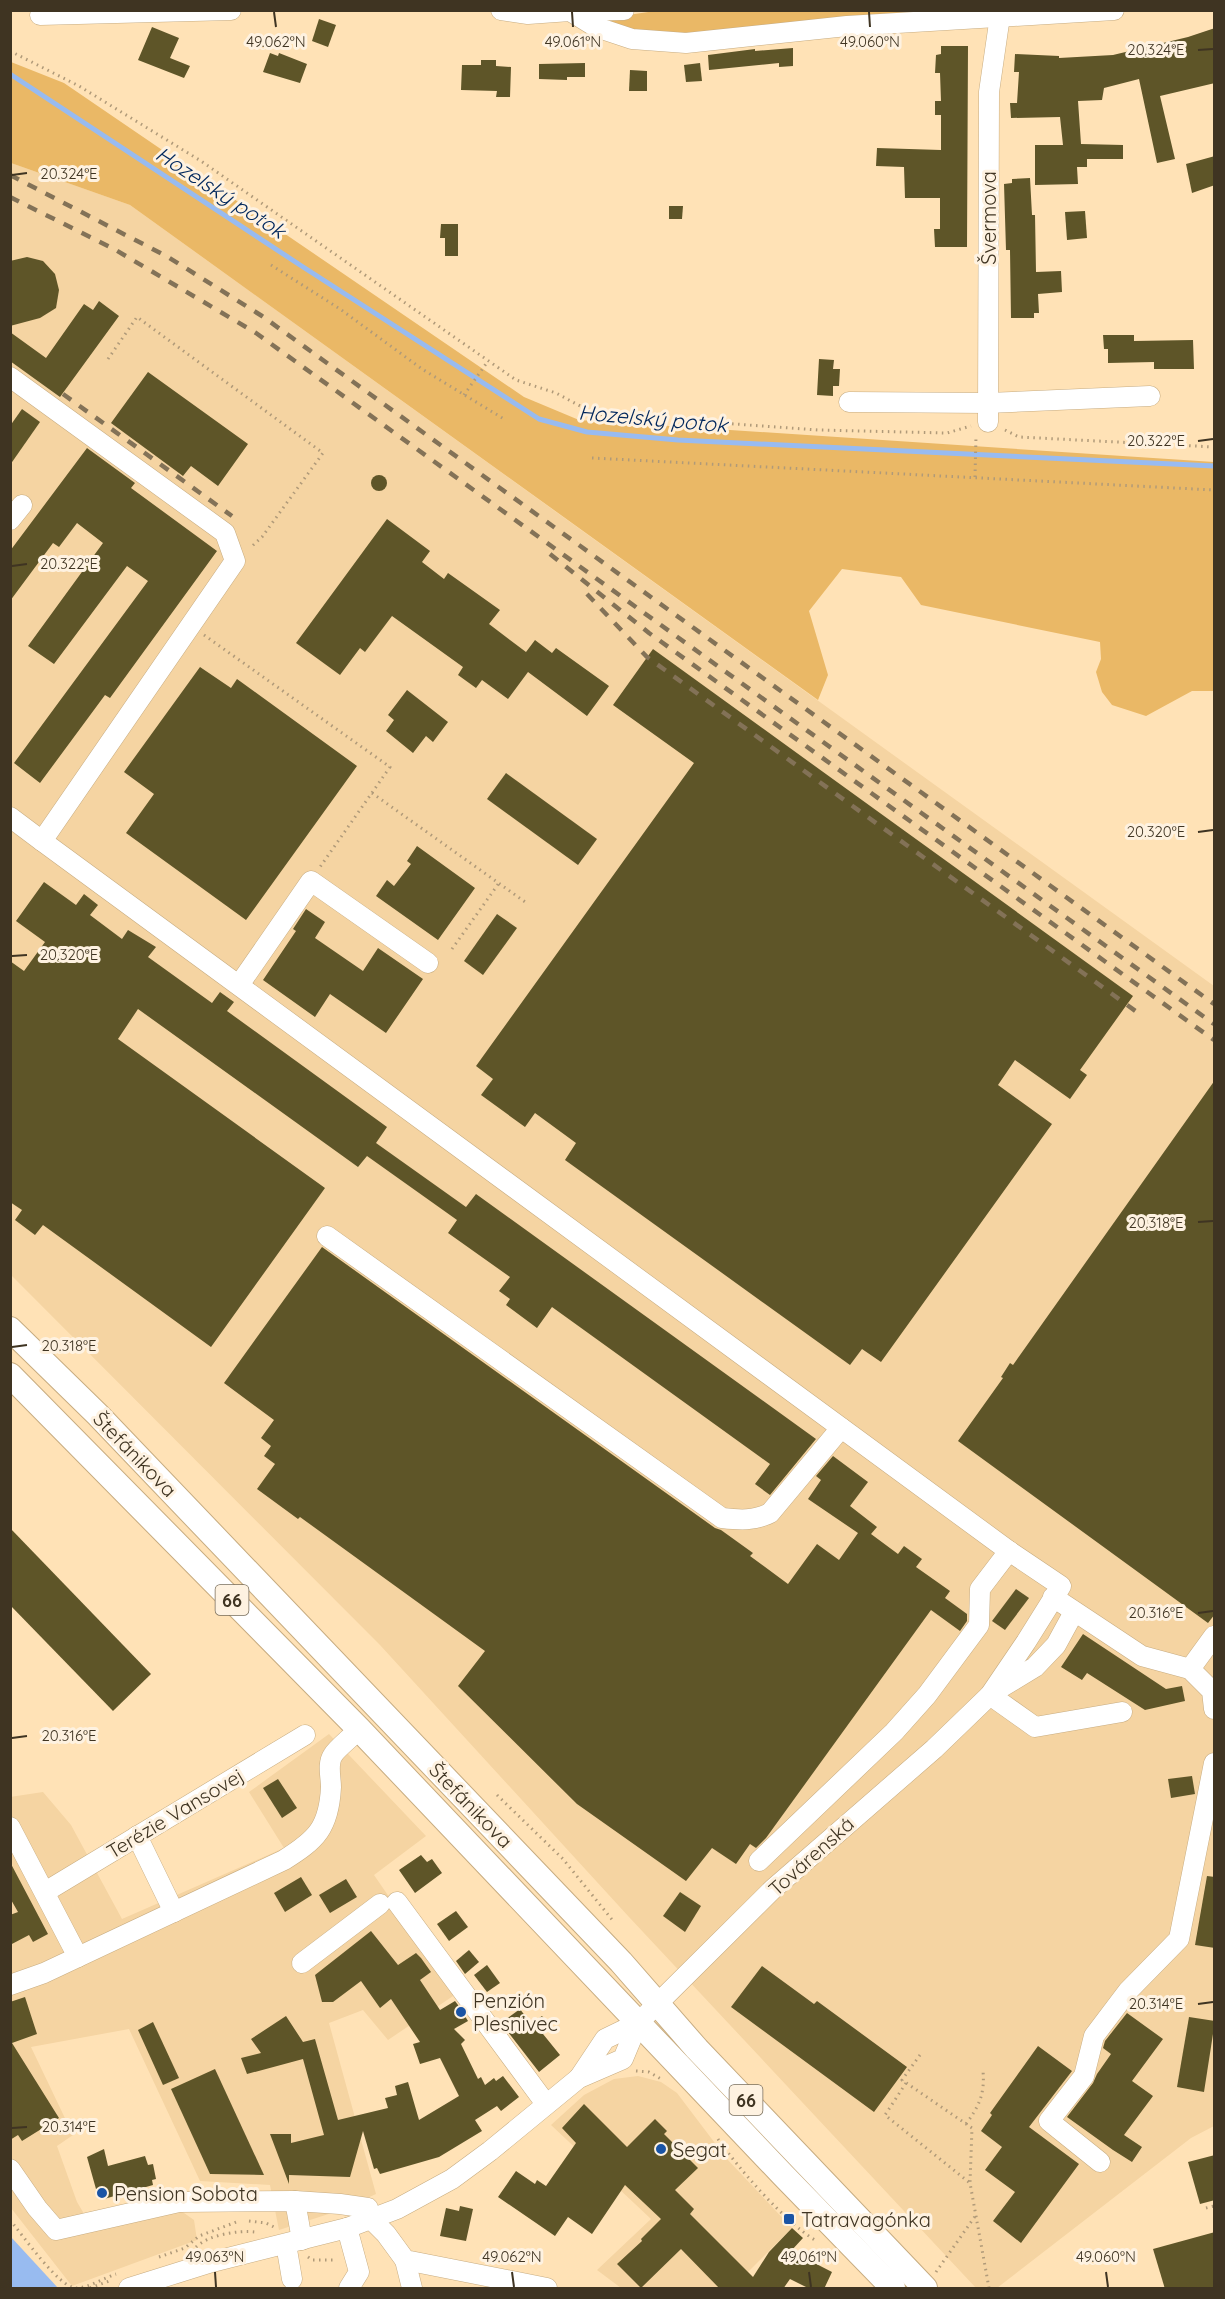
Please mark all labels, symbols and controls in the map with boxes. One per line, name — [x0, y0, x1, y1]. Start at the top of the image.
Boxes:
text: 49.062°N — [246, 32, 306, 51]
text: 49.061°N — [545, 32, 601, 51]
text: 49.060°N — [840, 32, 900, 51]
text: 20.324°E — [1127, 40, 1185, 59]
water label: Hozelský potok — [151, 140, 292, 244]
text: 20.324°E — [40, 164, 98, 183]
street label: Švermova — [976, 171, 1001, 265]
water label: Hozelský potok — [578, 399, 730, 438]
text: 20.322°E — [1127, 431, 1185, 450]
text: 20.322°E — [40, 554, 98, 573]
text: 20.320°E — [1127, 822, 1185, 841]
text: 20.320°E — [40, 945, 98, 964]
text: 20.318°E — [1129, 1213, 1183, 1232]
text: 20.318°E — [42, 1336, 96, 1355]
street label: Štefánikova — [88, 1406, 182, 1502]
road number: 66 — [216, 1585, 248, 1615]
text: 20.316°E — [1129, 1603, 1183, 1622]
text: 20.316°E — [42, 1726, 96, 1745]
street label: Štefánikova — [424, 1757, 518, 1853]
street label: Terézie Vansovej — [102, 1762, 248, 1864]
street label: Továrenská — [763, 1811, 859, 1901]
place label: Penzión Plesnivec — [473, 1988, 558, 2036]
text: 20.314°E — [1129, 1994, 1183, 2013]
marker: Penzión Plesnivec — [454, 2005, 468, 2019]
road number: 66 — [730, 2085, 762, 2115]
text: 20.314°E — [42, 2117, 96, 2136]
place label: Segat — [673, 2137, 727, 2162]
marker: Segat — [654, 2142, 668, 2156]
place label: Pension Sobota — [114, 2181, 258, 2206]
marker: Pension Sobota — [95, 2186, 109, 2200]
place label: Tatravagónka — [801, 2207, 931, 2232]
marker: Tatravagónka — [782, 2212, 796, 2226]
text: 49.063°N — [186, 2247, 244, 2266]
text: 49.062°N — [482, 2247, 542, 2266]
text: 49.061°N — [781, 2247, 837, 2266]
text: 49.060°N — [1076, 2247, 1136, 2266]

